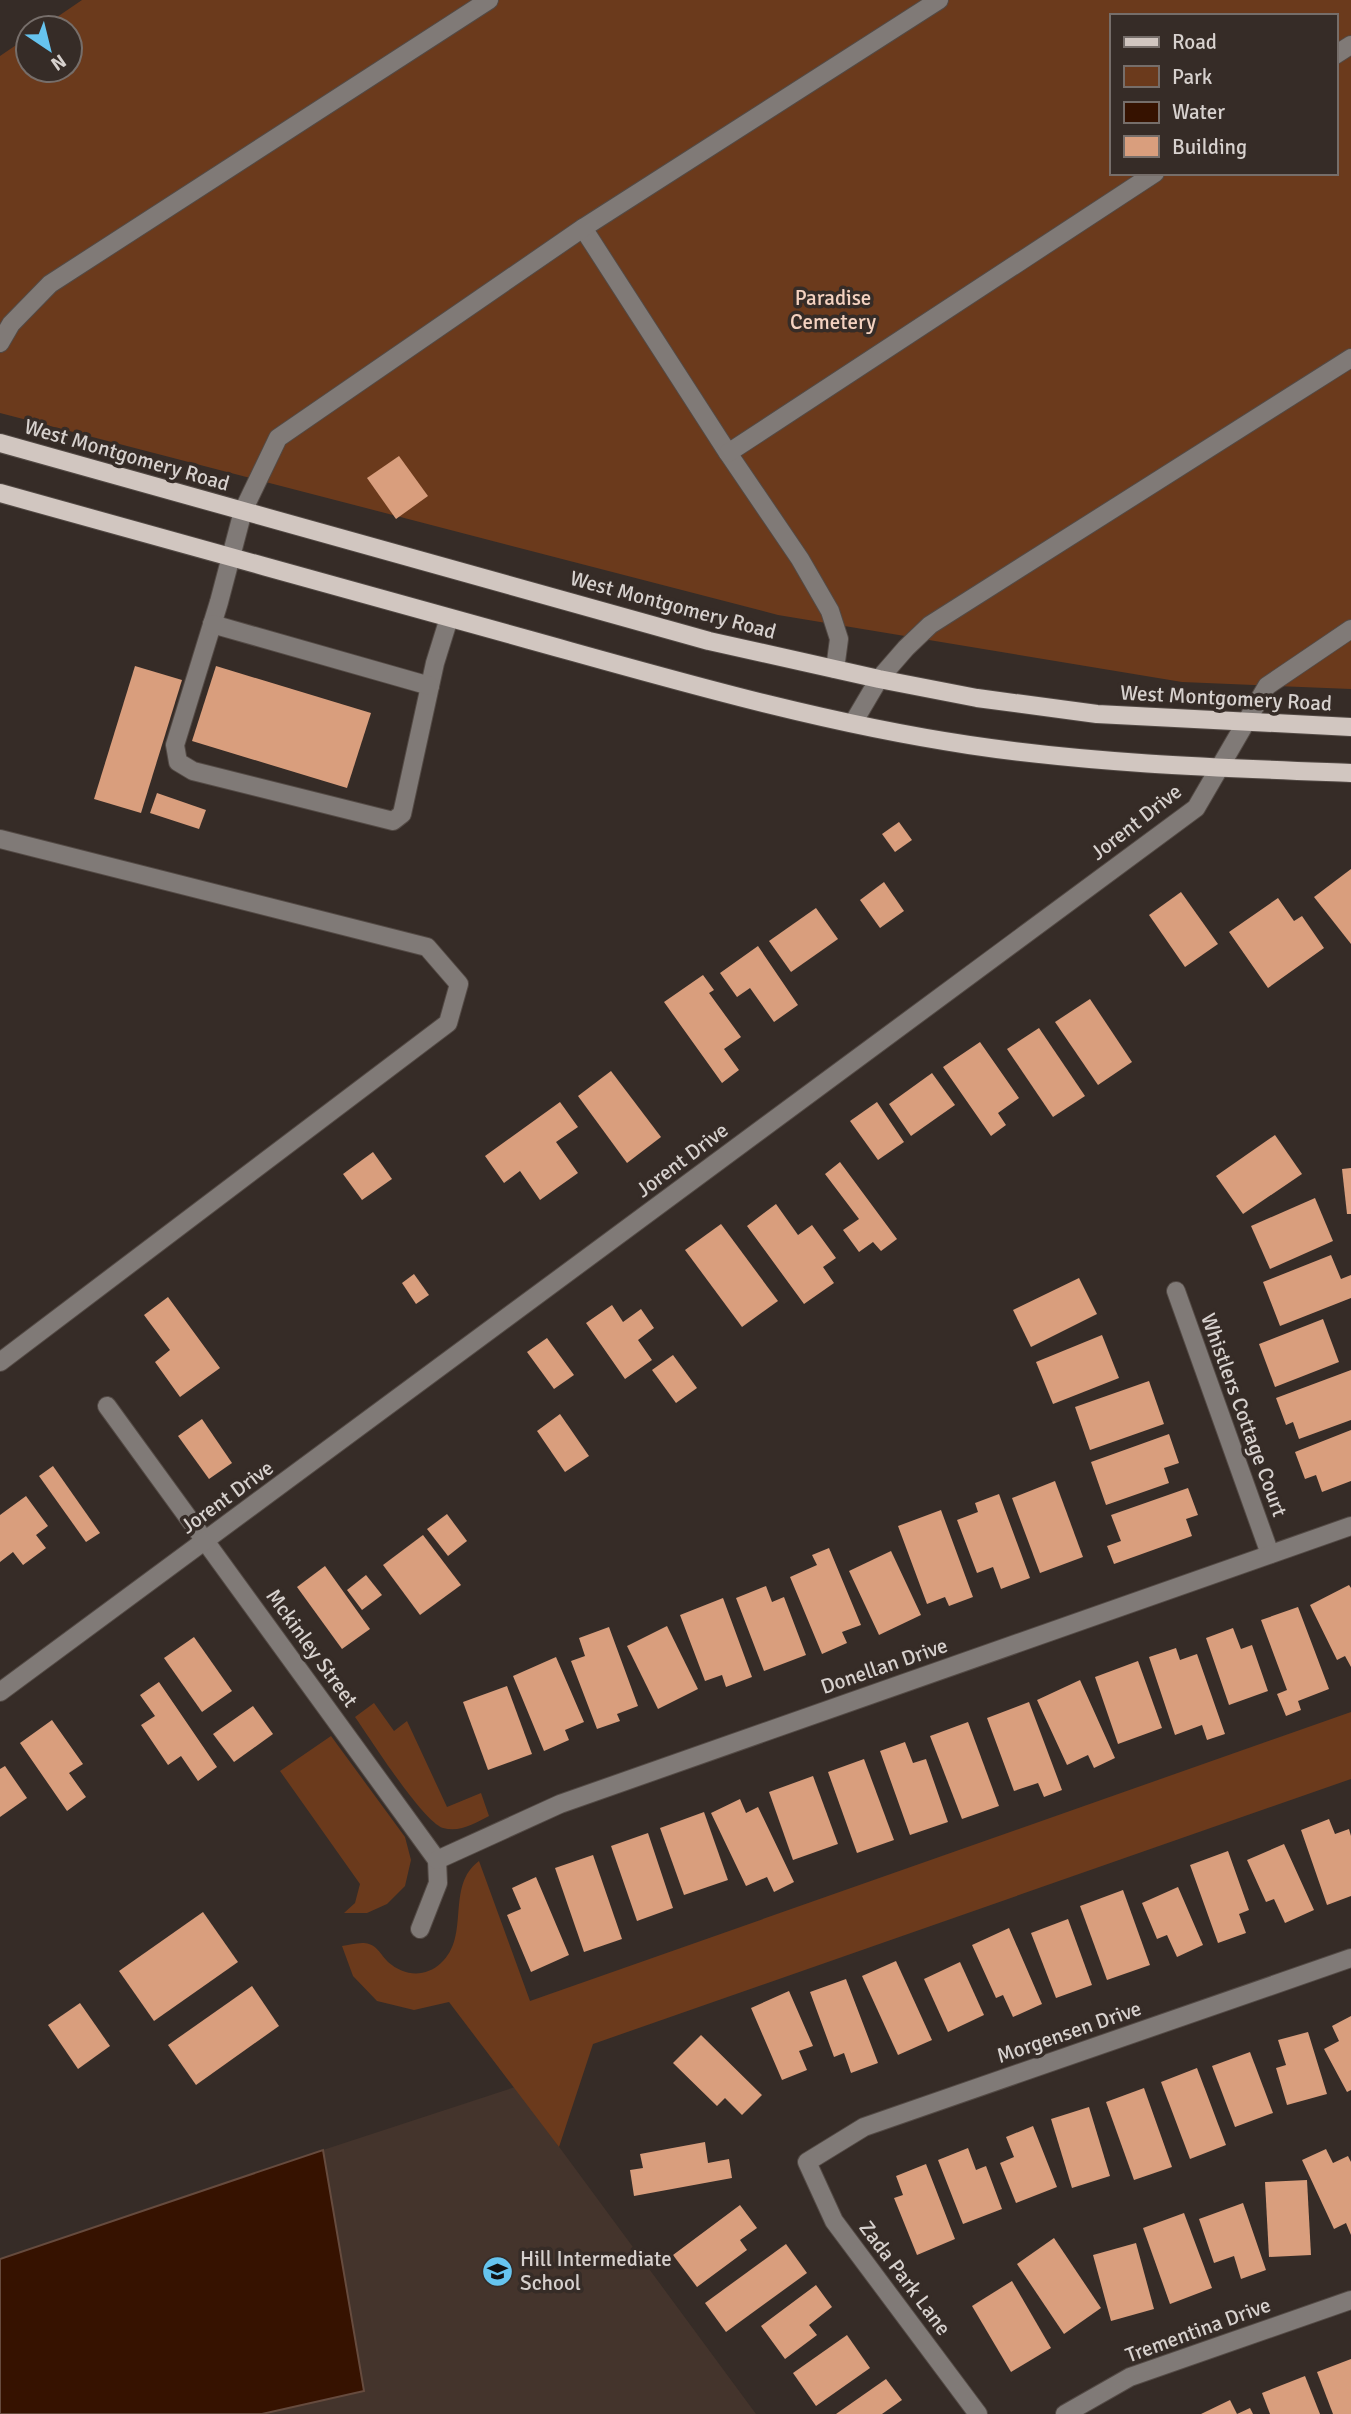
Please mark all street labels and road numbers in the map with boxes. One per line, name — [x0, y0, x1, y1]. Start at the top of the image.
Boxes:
street label: West Montgomery Road — [21, 413, 233, 497]
street label: West Montgomery Road — [567, 565, 779, 645]
street label: West Montgomery Road — [1119, 679, 1333, 717]
street label: Jorent Drive — [1085, 778, 1187, 866]
street label: Jorent Drive — [631, 1117, 733, 1203]
street label: Whistlers Cottage Court — [1195, 1310, 1293, 1520]
street label: Jorent Drive — [175, 1455, 279, 1539]
street label: Mckinley Street — [260, 1584, 364, 1712]
street label: Donellan Drive — [817, 1632, 951, 1700]
street label: Morgensen Drive — [993, 1995, 1145, 2069]
street label: Zada Park Lane — [853, 2216, 957, 2340]
street label: Trementina Drive — [1122, 2292, 1274, 2368]

